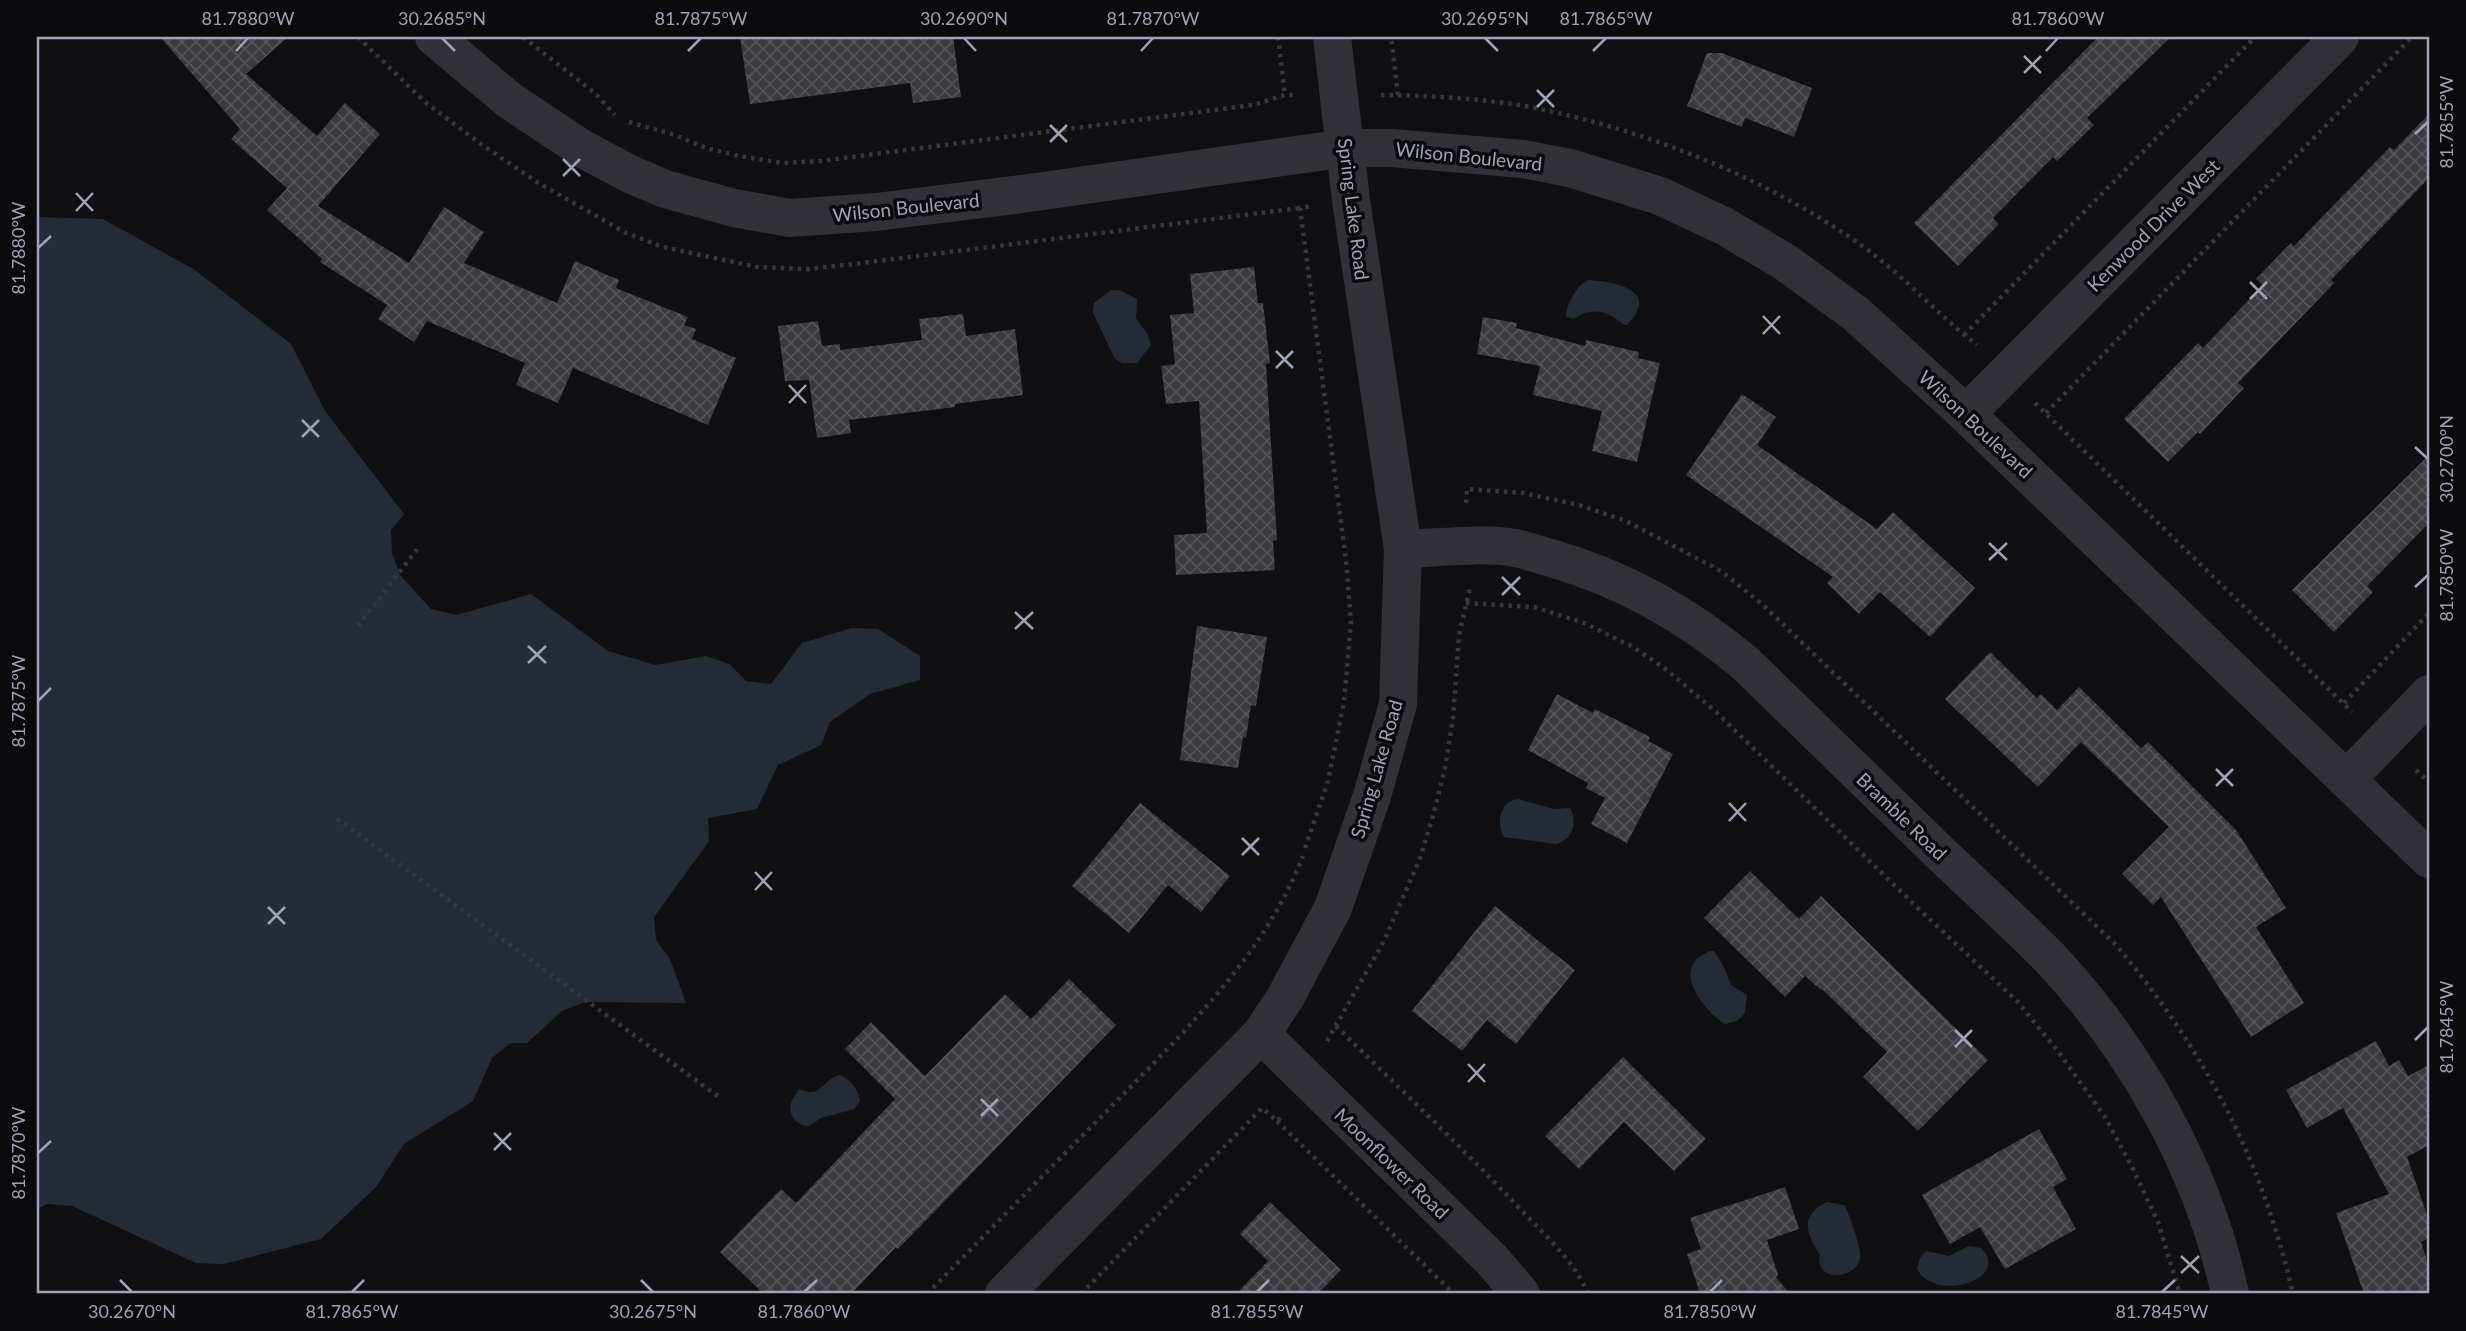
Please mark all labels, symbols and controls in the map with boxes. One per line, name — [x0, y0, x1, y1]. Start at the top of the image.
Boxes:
text: 81.7880°W — [202, 7, 295, 29]
text: 30.2685°N — [398, 7, 486, 29]
text: 81.7875°W — [655, 7, 748, 29]
text: 30.2690°N — [920, 7, 1008, 29]
text: 81.7870°W — [1107, 7, 1200, 29]
text: 30.2695°N — [1441, 7, 1529, 29]
text: 81.7865°W — [1560, 7, 1653, 29]
text: 81.7860°W — [2012, 7, 2105, 29]
text: 81.7855°W — [2435, 75, 2457, 169]
street label: Spring Lake Road — [1334, 137, 1374, 281]
street label: Wilson Boulevard — [1395, 137, 1543, 175]
street label: Kenwood Drive West — [2082, 154, 2224, 296]
street label: Wilson Boulevard — [832, 188, 980, 226]
text: 81.7880°W — [7, 201, 29, 295]
street label: Wilson Boulevard — [1914, 365, 2038, 483]
text: 30.2700°N — [2435, 415, 2457, 503]
text: 81.7850°W — [2435, 528, 2457, 622]
text: 81.7875°W — [7, 654, 29, 748]
street label: Spring Lake Road — [1345, 697, 1407, 841]
street label: Bramble Road — [1852, 767, 1952, 865]
text: 81.7845°W — [2435, 980, 2457, 1074]
street label: Moonflower Road — [1330, 1103, 1454, 1223]
text: 81.7870°W — [7, 1106, 29, 1200]
text: 30.2670°N — [88, 1300, 176, 1322]
text: 81.7865°W — [306, 1300, 399, 1322]
text: 30.2675°N — [609, 1300, 697, 1322]
text: 81.7860°W — [758, 1300, 851, 1322]
text: 81.7855°W — [1211, 1300, 1304, 1322]
text: 81.7850°W — [1664, 1300, 1757, 1322]
text: 81.7845°W — [2116, 1300, 2209, 1322]

